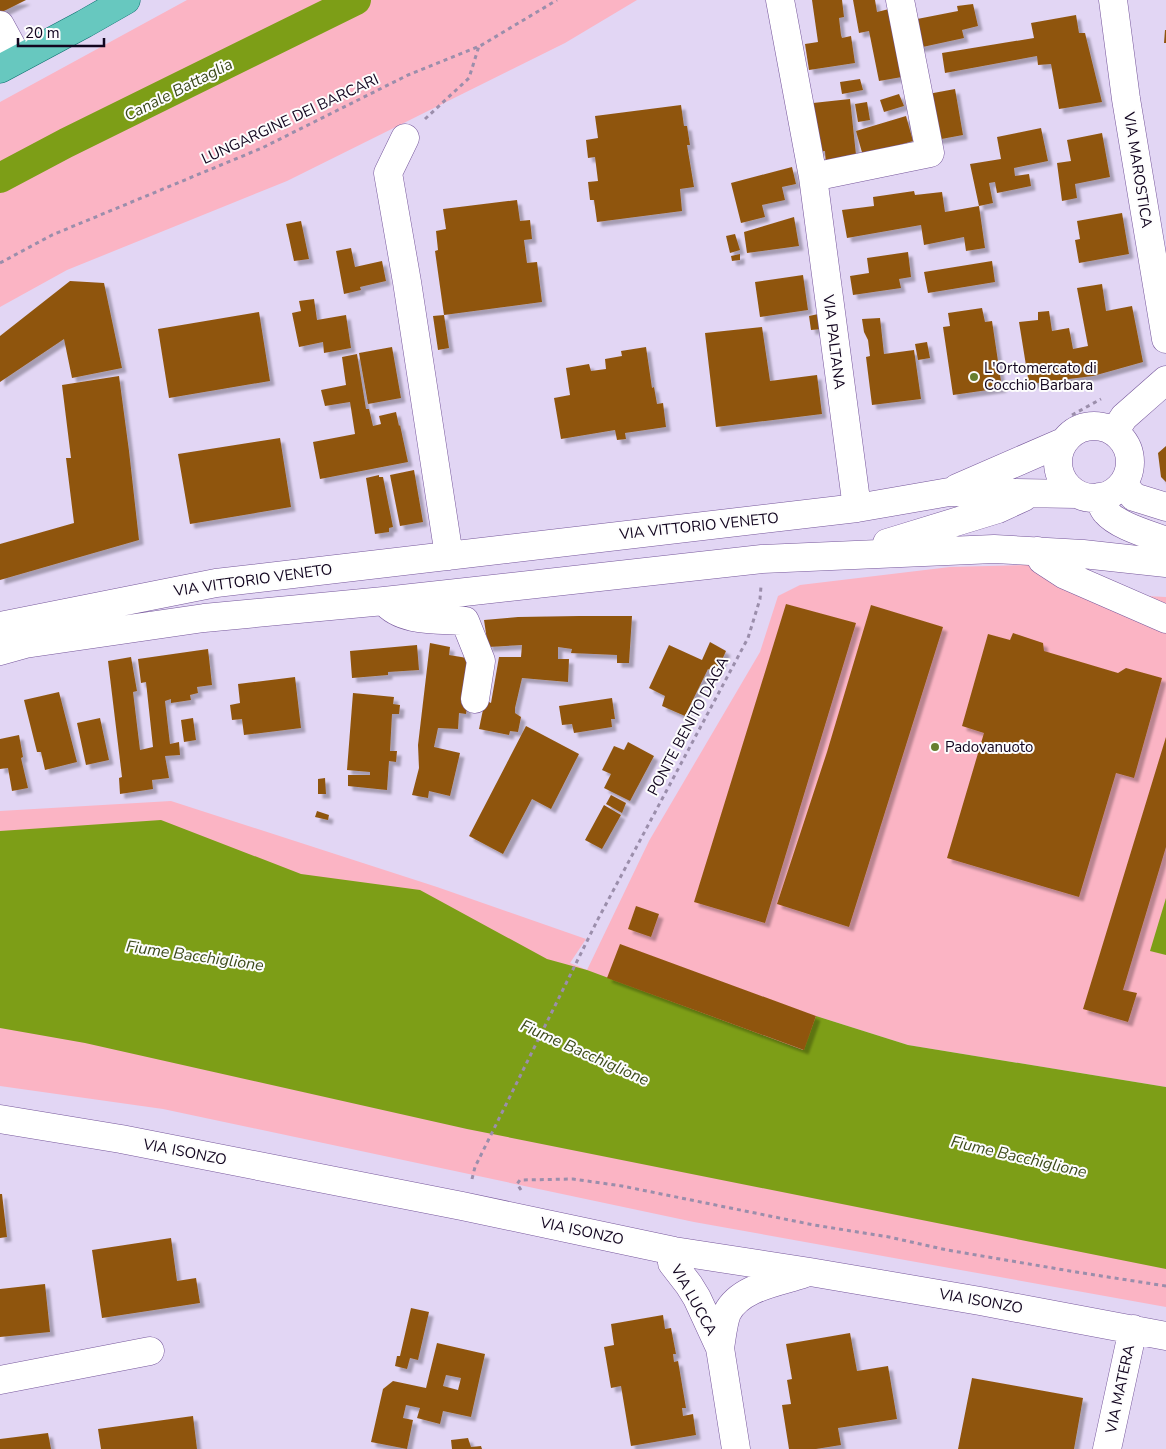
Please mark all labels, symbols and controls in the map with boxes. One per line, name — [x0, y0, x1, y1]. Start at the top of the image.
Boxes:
scale bar — [18, 15, 104, 47]
text: 20 m — [25, 23, 60, 43]
water label: Canale Battaglia — [120, 53, 236, 127]
street label: LUNGARGINE DEI BARCARI — [198, 69, 382, 169]
street label: VIA MAROSTICA — [1119, 110, 1157, 229]
street label: VIA PALTANA — [818, 292, 850, 391]
place label: L'Ortomercato di Cocchio Barbara — [984, 358, 1097, 395]
marker: L'Ortomercato di Cocchio Barbara — [968, 371, 980, 383]
street label: VIA VITTORIO VENETO — [617, 508, 780, 544]
street label: VIA VITTORIO VENETO — [171, 559, 334, 601]
street label: PONTE BENITO DAGA — [643, 653, 733, 799]
place label: Padovanuoto — [945, 737, 1033, 757]
marker: Padovanuoto — [929, 741, 941, 753]
water label: Fiume Bacchiglione — [125, 935, 266, 977]
water label: Fiume Bacchiglione — [517, 1015, 653, 1091]
water label: Fiume Bacchiglione — [949, 1131, 1089, 1183]
street label: VIA ISONZO — [141, 1134, 229, 1170]
street label: VIA ISONZO — [537, 1212, 626, 1250]
street label: VIA LUCCA — [666, 1260, 722, 1339]
street label: VIA ISONZO — [937, 1284, 1024, 1318]
street label: VIA MATERA — [1101, 1343, 1139, 1436]

